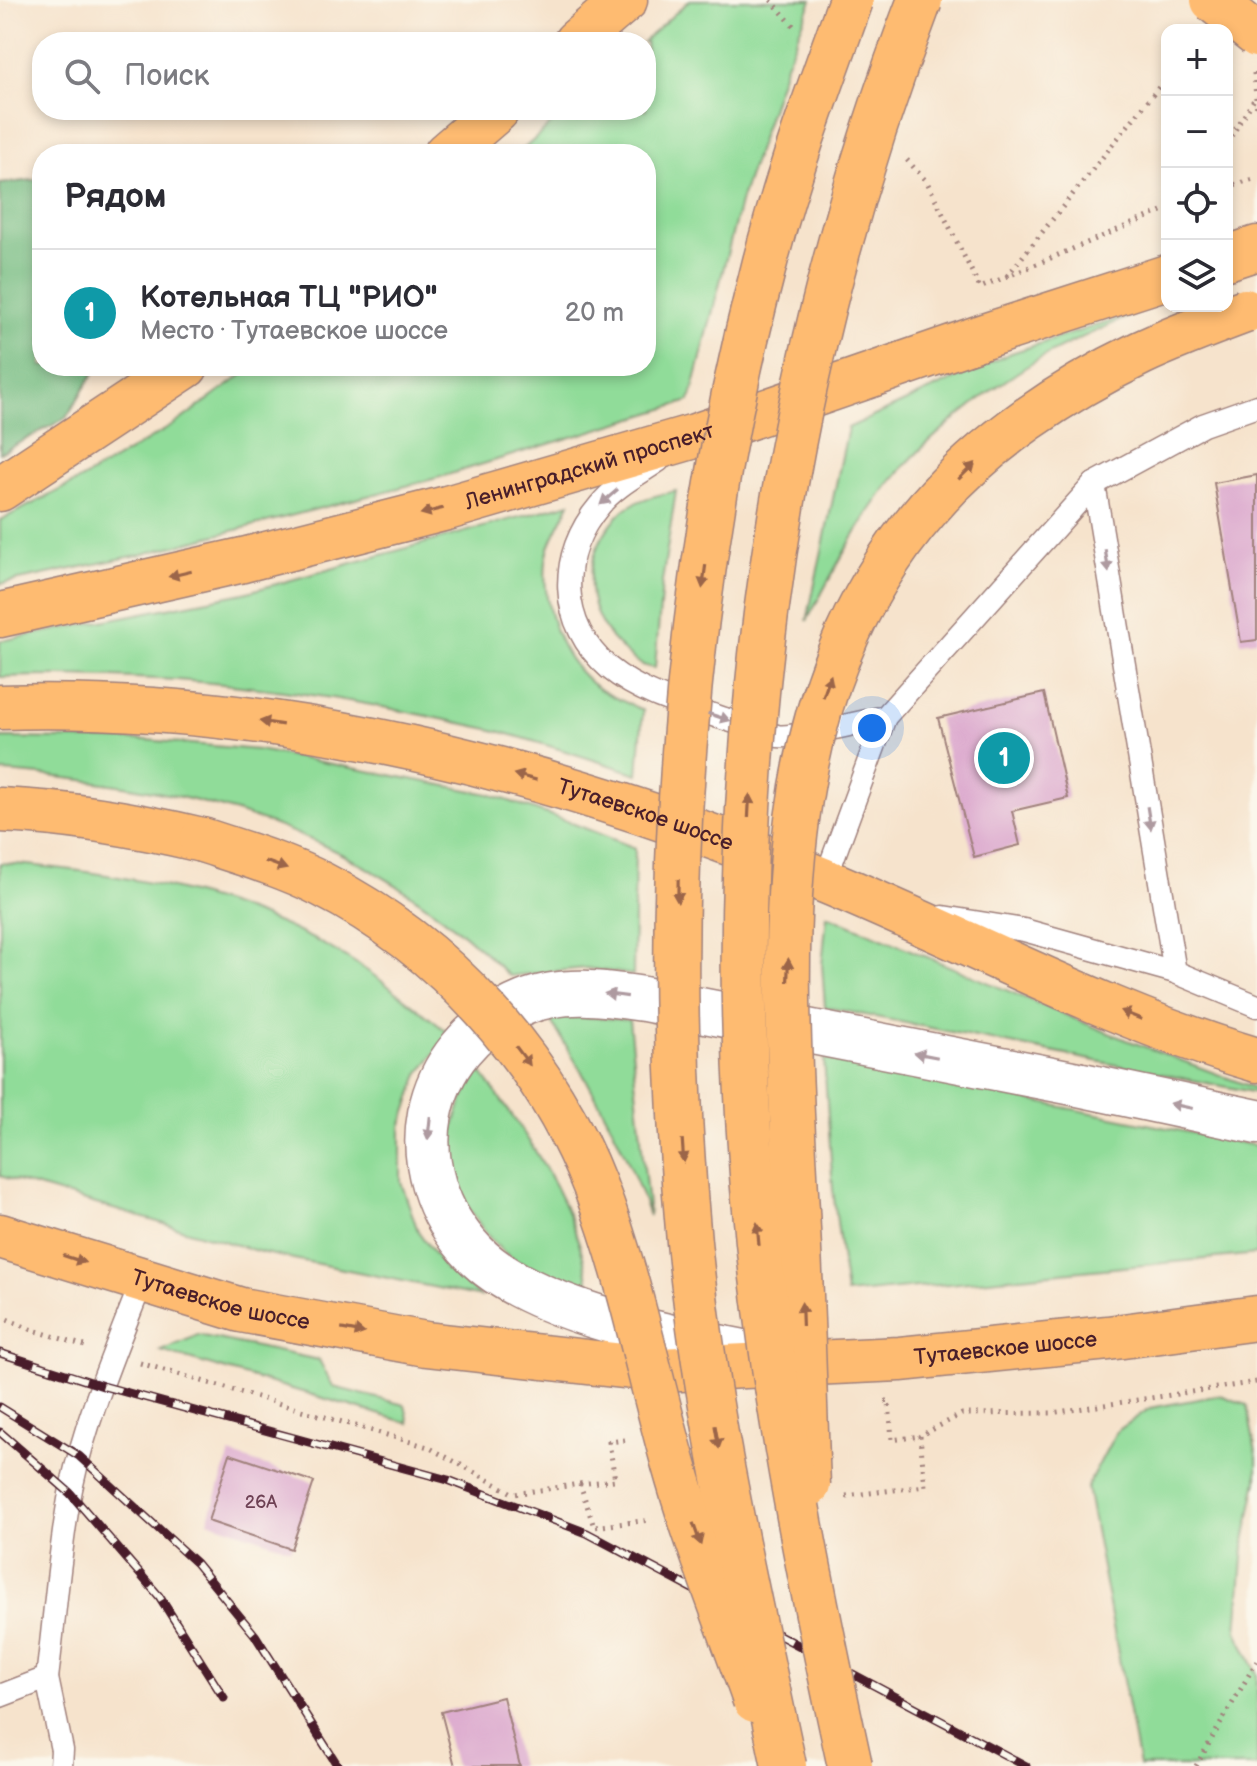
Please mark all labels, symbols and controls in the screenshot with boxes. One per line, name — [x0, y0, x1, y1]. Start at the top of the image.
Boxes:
map controls — [1161, 24, 1233, 312]
button: + — [1161, 24, 1233, 96]
search box — [32, 32, 656, 120]
icon: search — [60, 54, 104, 98]
text: Поиск — [124, 58, 210, 94]
button: − — [1161, 96, 1233, 168]
button: locate — [1161, 168, 1233, 240]
text: Рядом — [64, 176, 166, 217]
button: layers — [1161, 240, 1233, 312]
text: Котельная ТЦ "РИО" — [140, 280, 438, 316]
text: 1 — [85, 298, 95, 329]
text: 20 m — [565, 298, 624, 329]
text: Место · Тутаевское шоссе — [140, 316, 448, 347]
street label: Ленинградский проспект — [461, 417, 718, 516]
one-way arrow — [957, 462, 976, 480]
one-way arrow — [600, 488, 619, 506]
one-way arrow — [419, 506, 444, 518]
one-way arrow — [1101, 549, 1113, 574]
one-way arrow — [697, 564, 710, 589]
one-way arrow — [167, 568, 192, 581]
one-way arrow — [821, 674, 833, 698]
your location — [852, 708, 892, 748]
one-way arrow — [707, 711, 731, 723]
one-way arrow — [258, 716, 283, 729]
pin: 1 — [978, 728, 1030, 788]
one-way arrow — [512, 771, 537, 783]
street label: Тутаевское шоссе — [554, 773, 737, 857]
one-way arrow — [743, 793, 756, 818]
one-way arrow — [1143, 806, 1156, 831]
one-way arrow — [264, 859, 288, 872]
one-way arrow — [672, 879, 684, 904]
one-way arrow — [781, 957, 794, 982]
one-way arrow — [603, 988, 628, 1001]
one-way arrow — [1119, 1008, 1143, 1021]
one-way arrow — [514, 1046, 530, 1066]
one-way arrow — [913, 1049, 938, 1061]
one-way arrow — [1168, 1099, 1193, 1112]
one-way arrow — [422, 1116, 435, 1141]
one-way arrow — [677, 1139, 690, 1164]
one-way arrow — [751, 1221, 764, 1246]
one-way arrow — [63, 1253, 87, 1266]
street label: Тутаевское шоссе — [128, 1264, 312, 1336]
one-way arrow — [795, 1301, 808, 1326]
one-way arrow — [341, 1326, 366, 1338]
street label: Тутаевское шоссе — [913, 1326, 1098, 1371]
one-way arrow — [712, 1425, 724, 1450]
house number: 26А — [245, 1492, 277, 1513]
one-way arrow — [692, 1522, 704, 1546]

